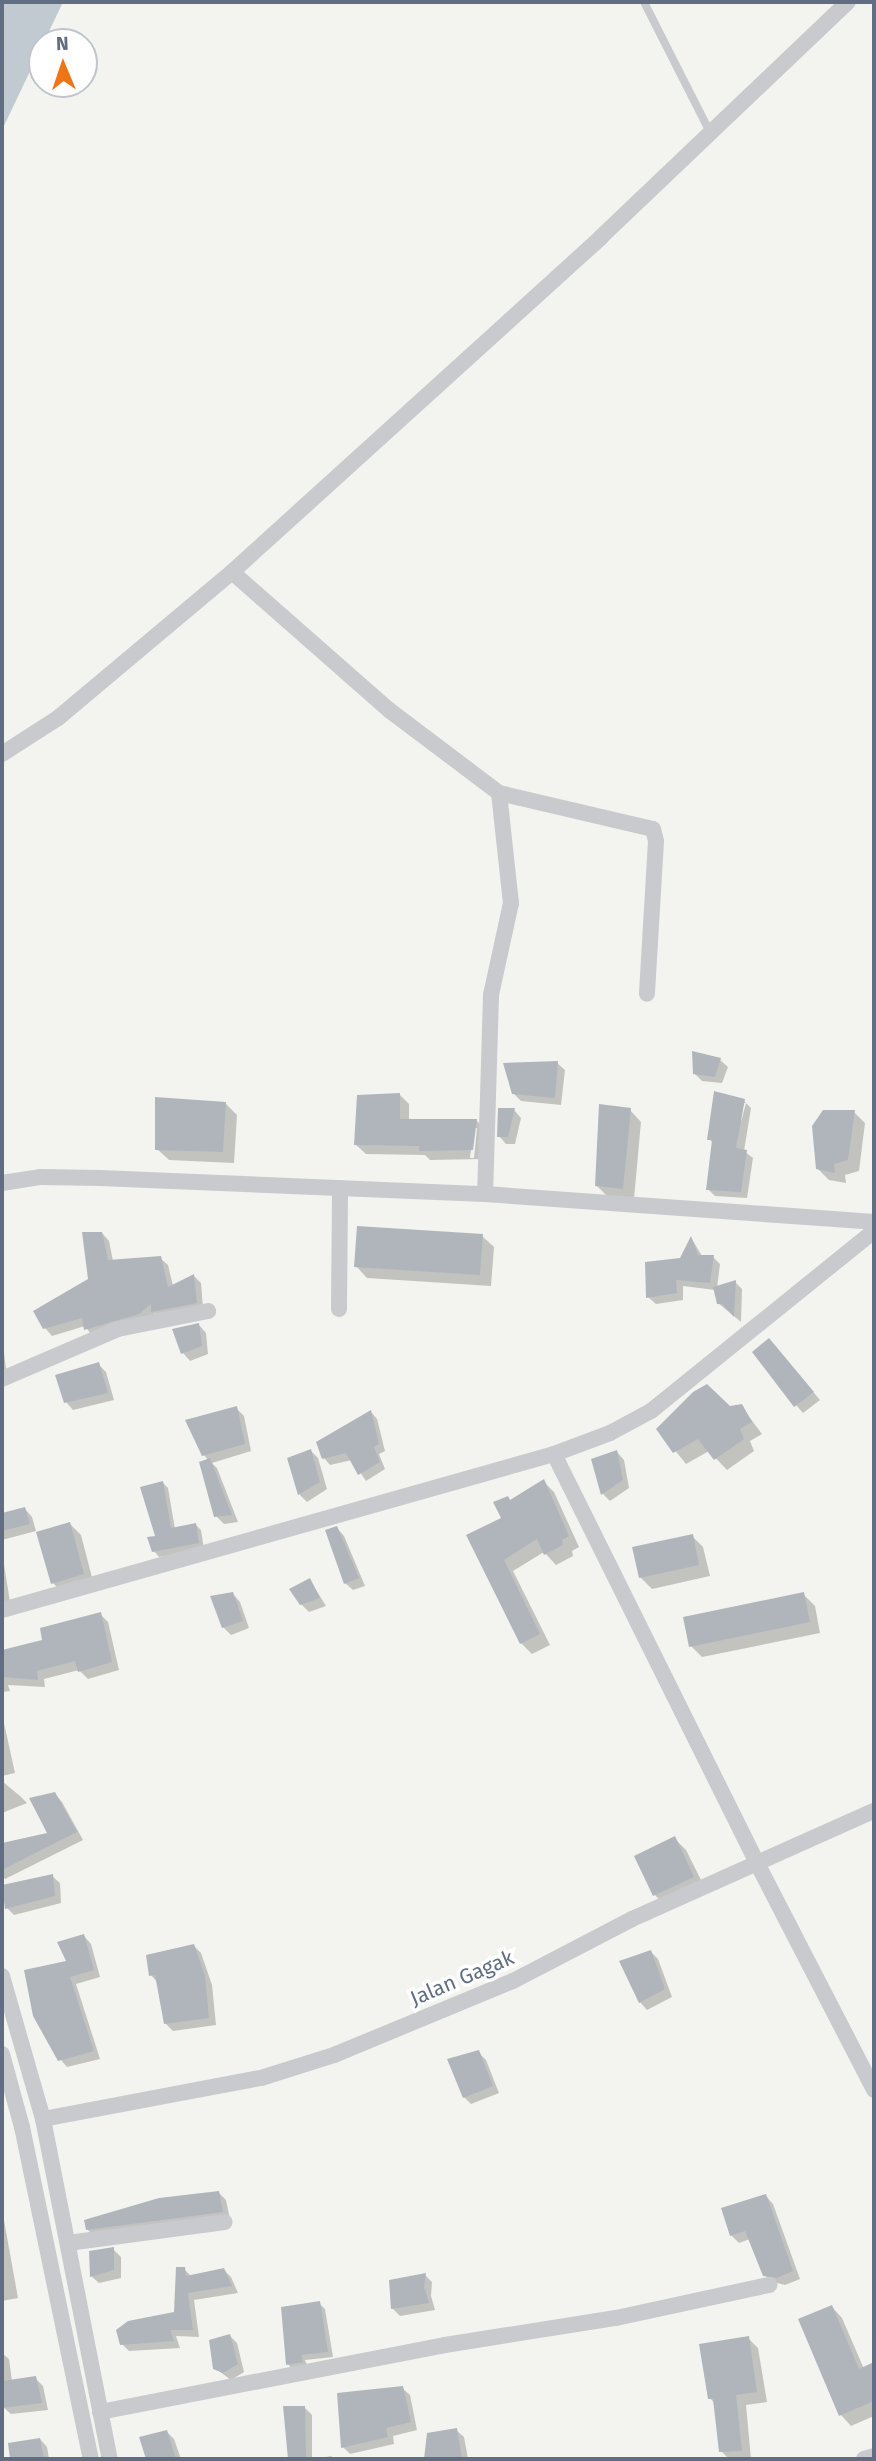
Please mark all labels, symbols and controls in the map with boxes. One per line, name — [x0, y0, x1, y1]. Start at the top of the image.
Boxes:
north arrow — [28, 28, 98, 98]
text: N — [56, 32, 69, 55]
street label: Jalan Gagak — [406, 1945, 518, 2011]

